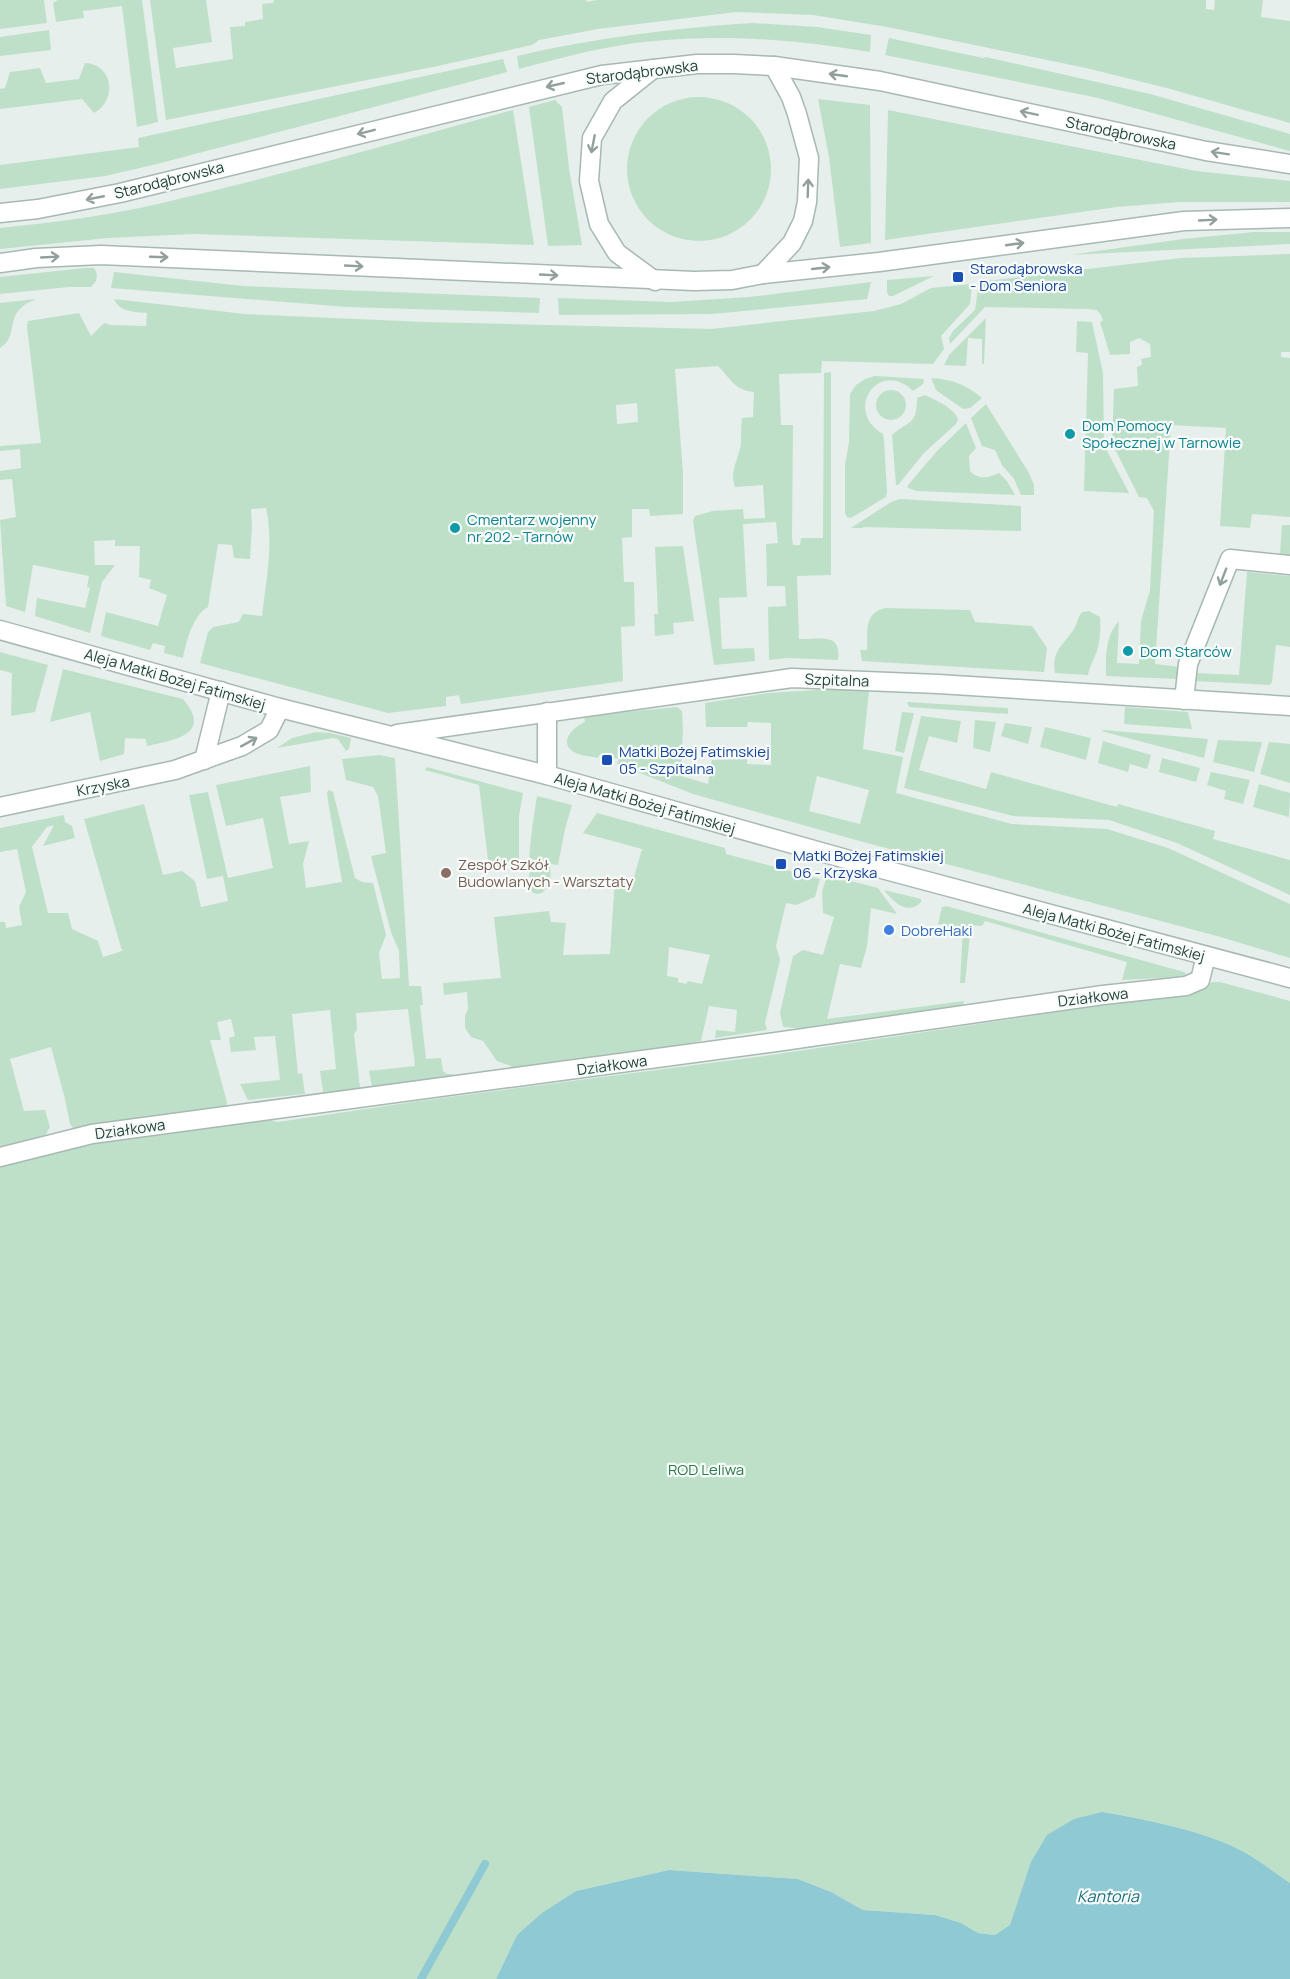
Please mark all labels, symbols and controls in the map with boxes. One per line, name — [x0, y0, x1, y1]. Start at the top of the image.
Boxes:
street label: Starodąbrowska — [585, 55, 699, 89]
one-way arrow — [829, 70, 849, 81]
one-way arrow — [546, 80, 565, 92]
one-way arrow — [1020, 107, 1040, 118]
street label: Starodąbrowska — [1064, 111, 1178, 155]
one-way arrow — [357, 127, 376, 139]
one-way arrow — [587, 134, 598, 153]
one-way arrow — [1211, 147, 1231, 158]
street label: Starodąbrowska — [112, 156, 226, 204]
one-way arrow — [802, 179, 813, 199]
one-way arrow — [86, 193, 105, 204]
one-way arrow — [1198, 215, 1218, 226]
one-way arrow — [1004, 238, 1024, 249]
one-way arrow — [40, 252, 60, 263]
one-way arrow — [149, 252, 169, 263]
place label: Starodąbrowska - Dom Seniora — [970, 258, 1083, 296]
one-way arrow — [343, 260, 363, 271]
one-way arrow — [811, 262, 831, 273]
one-way arrow — [538, 270, 558, 281]
marker: Starodąbrowska - Dom Seniora — [951, 270, 965, 284]
place label: Dom Pomocy Społecznej w Tarnowie — [1082, 415, 1241, 453]
marker: Dom Pomocy Społecznej w Tarnowie — [1063, 427, 1077, 441]
place label: Cmentarz wojenny nr 202 - Tarnów — [467, 509, 596, 547]
marker: Cmentarz wojenny nr 202 - Tarnów — [448, 521, 462, 535]
one-way arrow — [1217, 567, 1228, 586]
place label: Dom Starców — [1140, 641, 1232, 662]
street label: Aleja Matki Bożej Fatimskiej — [82, 643, 268, 715]
marker: Dom Starców — [1121, 644, 1135, 658]
street label: Szpitalna — [804, 668, 870, 692]
one-way arrow — [239, 736, 257, 747]
place label: Matki Bożej Fatimskiej 05 - Szpitalna — [619, 741, 770, 779]
marker: Matki Bożej Fatimskiej 05 - Szpitalna — [600, 753, 614, 767]
street label: Aleja Matki Bożej Fatimskiej — [552, 767, 738, 839]
street label: Krzyska — [75, 771, 131, 801]
place label: Matki Bożej Fatimskiej 06 - Krzyska — [793, 845, 944, 883]
place label: Zespół Szkół Budowlanych - Warsztaty — [458, 854, 633, 892]
marker: Matki Bożej Fatimskiej 06 - Krzyska — [774, 857, 788, 871]
marker: Zespół Szkół Budowlanych - Warsztaty — [439, 866, 453, 880]
street label: Aleja Matki Bożej Fatimskiej — [1021, 898, 1207, 966]
place label: DobreHaki — [901, 920, 972, 941]
marker: DobreHaki — [882, 923, 896, 937]
street label: Działkowa — [1057, 982, 1129, 1012]
street label: Działkowa — [576, 1050, 648, 1080]
street label: Działkowa — [94, 1114, 166, 1144]
park label: ROD Leliwa — [668, 1459, 744, 1480]
water label: Kantoria — [1077, 1885, 1140, 1907]

